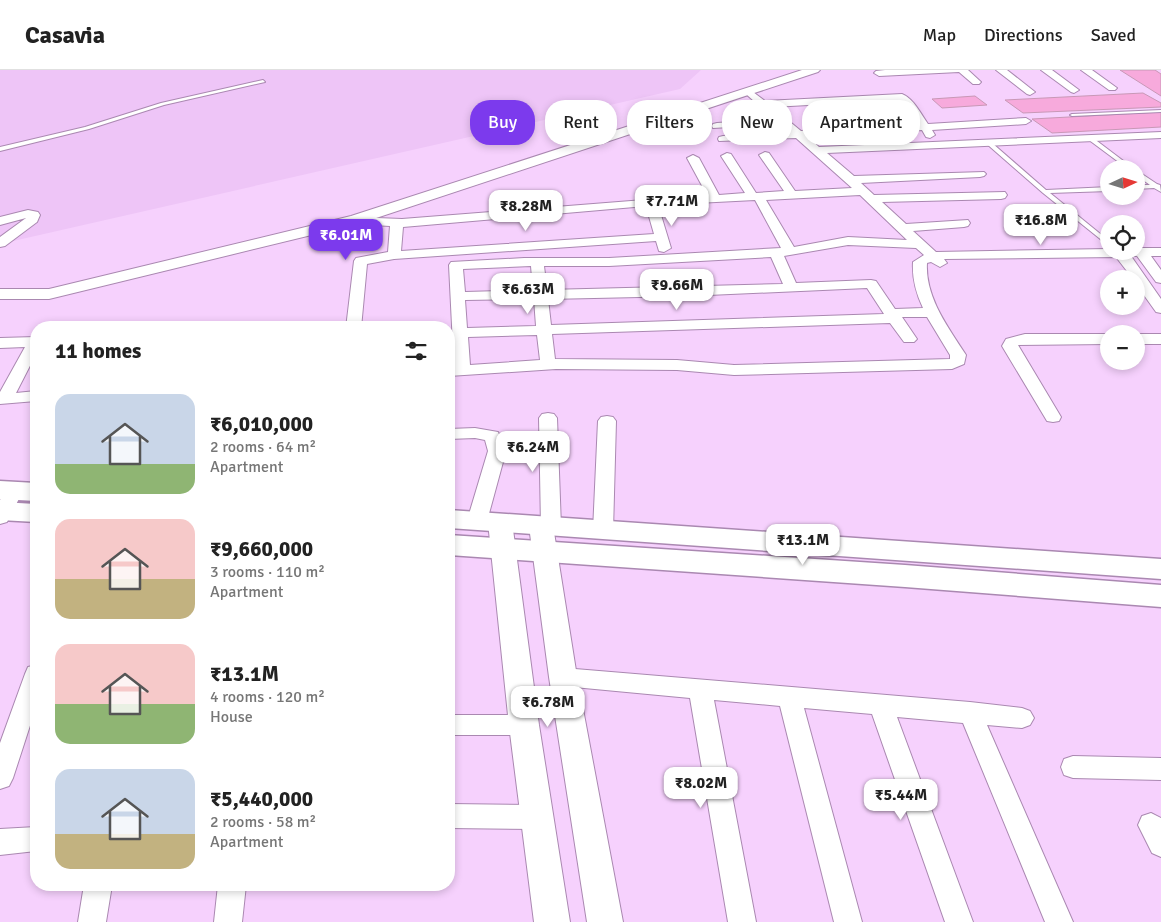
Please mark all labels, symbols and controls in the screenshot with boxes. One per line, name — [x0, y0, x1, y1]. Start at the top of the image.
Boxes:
text: Casavia — [25, 20, 105, 50]
text: Map — [923, 24, 956, 46]
text: Directions — [984, 24, 1063, 46]
text: Saved — [1091, 24, 1136, 46]
chip: Buy — [470, 100, 535, 145]
chip: Rent — [545, 100, 617, 145]
chip: Filters — [627, 100, 712, 145]
chip: New — [722, 100, 792, 145]
chip: Apartment — [802, 100, 920, 145]
north arrow — [1100, 160, 1145, 205]
map controls — [1100, 160, 1145, 370]
pin: ₹7.71M — [631, 184, 713, 227]
pin: ₹8.28M — [485, 190, 567, 232]
text: ₹7.71M — [646, 191, 698, 211]
text: ₹8.28M — [500, 196, 552, 216]
pin: ₹16.8M — [1000, 204, 1082, 246]
text: ₹16.8M — [1015, 210, 1067, 230]
button: locate — [1100, 215, 1145, 260]
pin: ₹6.01M — [305, 218, 387, 261]
text: ₹6.01M — [320, 225, 372, 245]
pin: ₹9.66M — [636, 268, 718, 311]
button: + — [1100, 270, 1145, 315]
pin: ₹6.63M — [487, 272, 569, 315]
text: ₹9.66M — [651, 275, 703, 295]
text: ₹6.63M — [502, 279, 554, 299]
button: − — [1100, 325, 1145, 370]
icon: filters — [402, 337, 430, 365]
text: 11 homes — [55, 338, 141, 364]
text: ₹6,010,000 — [210, 411, 313, 437]
icon: home — [95, 414, 155, 474]
pin: ₹6.24M — [492, 430, 574, 473]
text: 2 rooms · 64 m² — [210, 437, 316, 457]
text: ₹6.24M — [507, 437, 559, 457]
text: Apartment — [210, 457, 283, 477]
pin: ₹13.1M — [762, 524, 844, 566]
text: ₹13.1M — [777, 530, 829, 550]
text: ₹9,660,000 — [210, 536, 313, 562]
icon: home — [95, 539, 155, 599]
text: 3 rooms · 110 m² — [210, 562, 325, 582]
text: Apartment — [210, 582, 283, 602]
text: ₹13.1M — [210, 661, 279, 687]
icon: home — [95, 664, 155, 724]
pin: ₹6.78M — [507, 686, 589, 728]
text: 4 rooms · 120 m² — [210, 687, 325, 707]
text: ₹6.78M — [522, 692, 574, 712]
text: House — [210, 707, 253, 727]
pin: ₹8.02M — [660, 766, 742, 809]
text: ₹8.02M — [675, 773, 727, 793]
pin: ₹5.44M — [860, 778, 942, 821]
text: ₹5.44M — [875, 785, 927, 805]
text: ₹5,440,000 — [210, 786, 313, 812]
icon: home — [95, 789, 155, 849]
text: 2 rooms · 58 m² — [210, 812, 316, 832]
text: Apartment — [210, 832, 283, 852]

